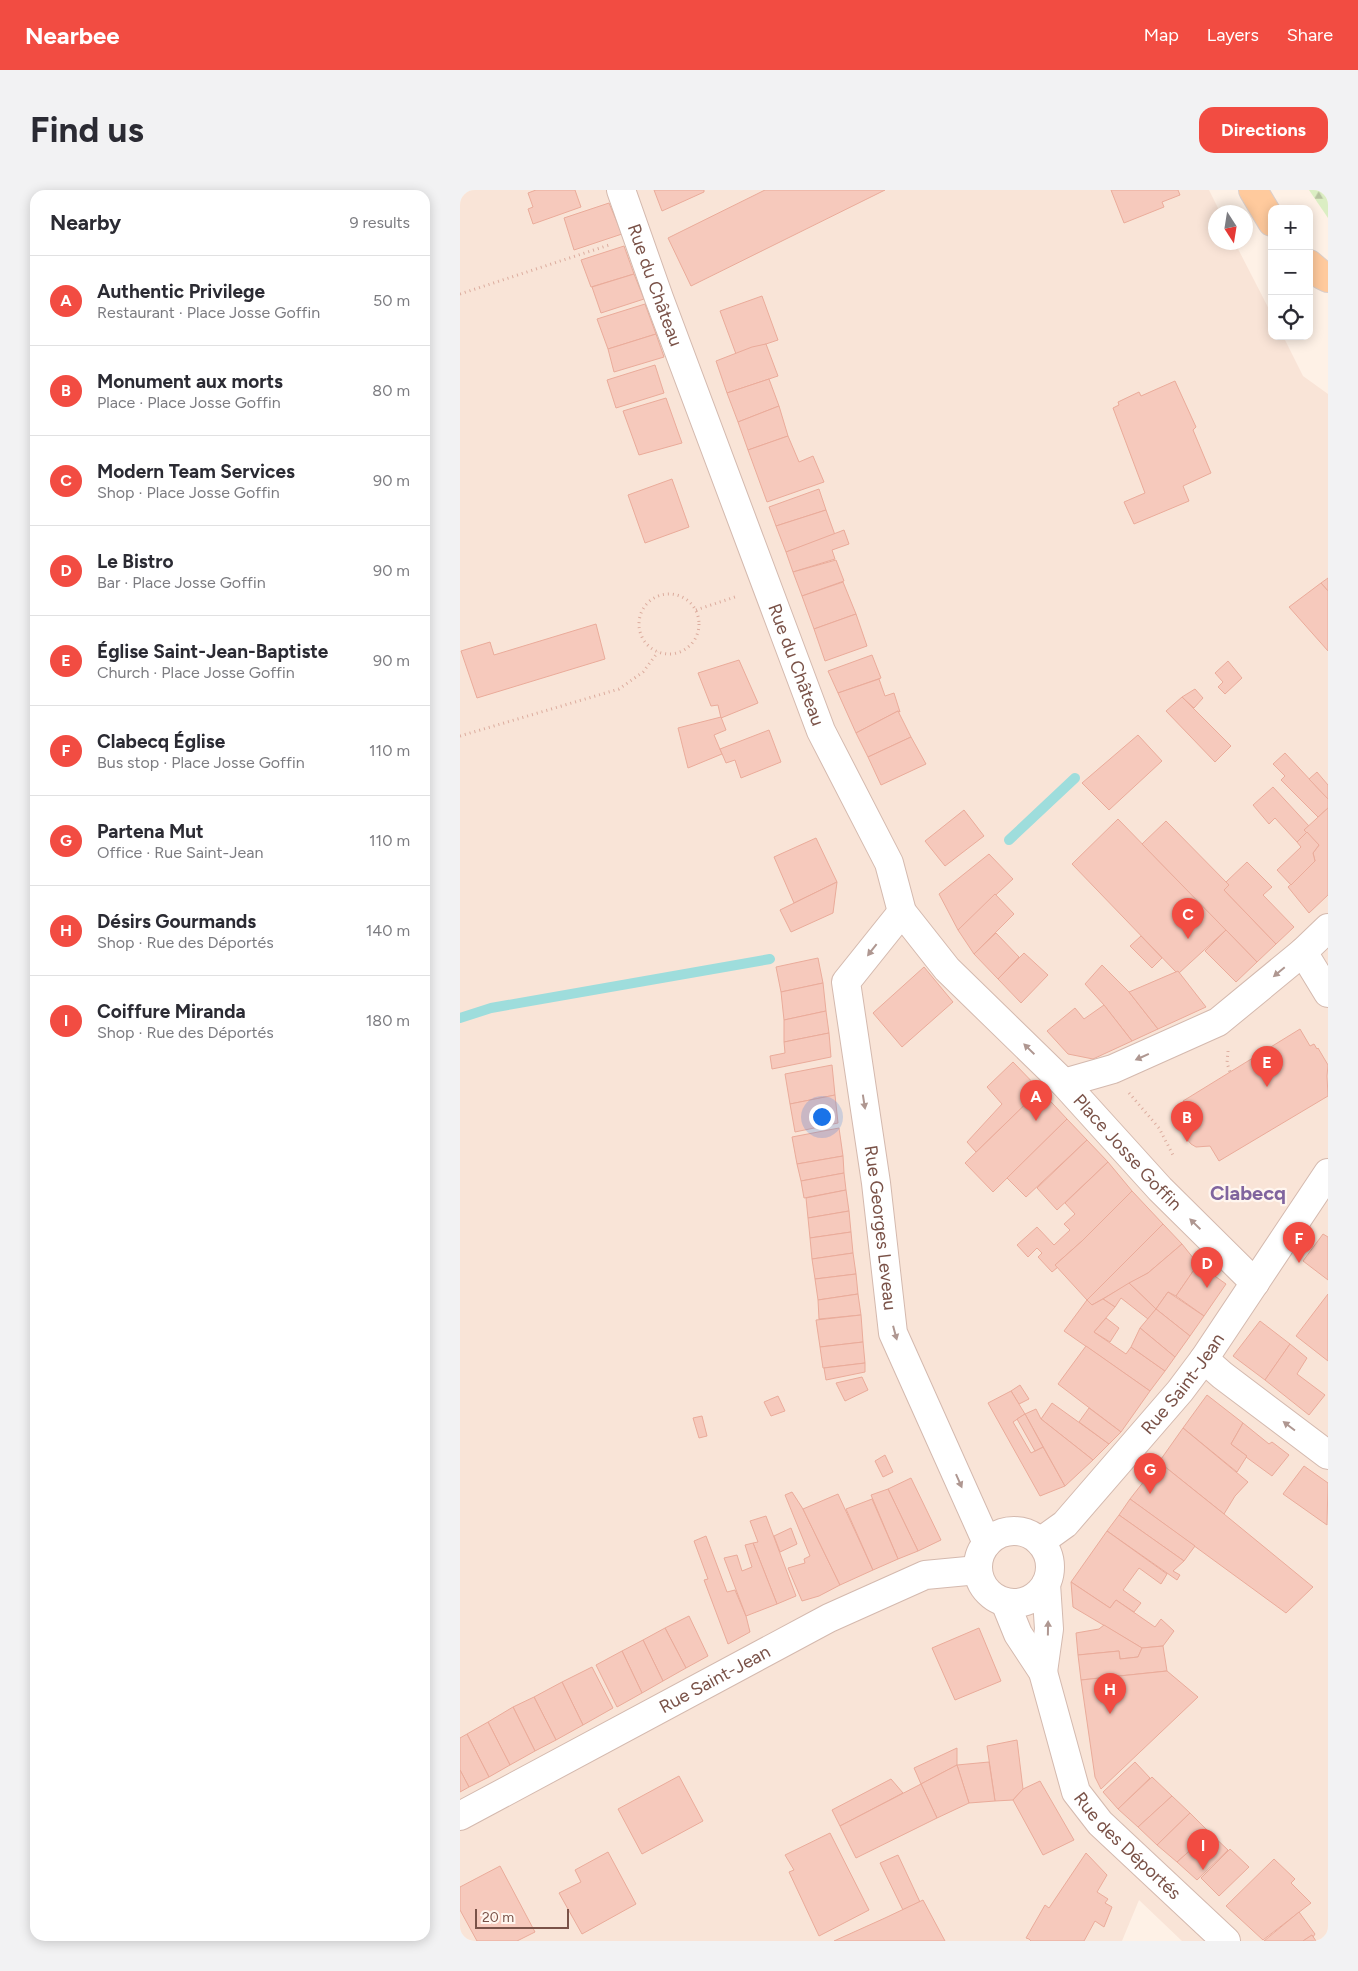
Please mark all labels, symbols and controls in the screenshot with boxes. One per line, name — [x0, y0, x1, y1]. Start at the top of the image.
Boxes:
text: Nearbee — [25, 21, 120, 50]
text: Map — [1144, 24, 1179, 46]
text: Layers — [1207, 24, 1259, 46]
text: Share — [1287, 24, 1333, 46]
button: Directions — [1199, 107, 1328, 153]
text: Find us — [30, 109, 144, 151]
north arrow — [1208, 205, 1253, 250]
map controls — [1268, 205, 1313, 340]
button: + — [1268, 205, 1313, 250]
text: Nearby — [50, 210, 121, 235]
text: 9 results — [349, 213, 410, 232]
street label: Rue du Château — [623, 221, 687, 349]
button: − — [1268, 250, 1313, 295]
text: Authentic Privilege — [97, 280, 265, 303]
text: A — [60, 291, 72, 310]
text: 50 m — [373, 291, 410, 310]
button: locate — [1268, 295, 1313, 340]
text: Restaurant · Place Josse Goffin — [97, 303, 320, 322]
text: Monument aux morts — [97, 370, 283, 393]
text: B — [61, 381, 71, 400]
text: 80 m — [372, 381, 410, 400]
text: Place · Place Josse Goffin — [97, 393, 281, 412]
text: Modern Team Services — [97, 460, 295, 483]
text: C — [60, 471, 72, 490]
text: 90 m — [373, 471, 410, 490]
text: Shop · Place Josse Goffin — [97, 483, 280, 502]
text: Le Bistro — [97, 550, 174, 573]
text: D — [60, 561, 72, 580]
text: 90 m — [373, 561, 410, 580]
text: Bar · Place Josse Goffin — [97, 573, 266, 592]
street label: Rue du Château — [763, 601, 829, 729]
text: Église Saint-Jean-Baptiste — [97, 640, 328, 663]
text: E — [61, 651, 71, 670]
text: 90 m — [373, 651, 410, 670]
text: Church · Place Josse Goffin — [97, 663, 295, 682]
text: Clabecq Église — [97, 730, 225, 753]
text: F — [62, 741, 70, 760]
text: 110 m — [369, 741, 410, 760]
text: Bus stop · Place Josse Goffin — [97, 753, 305, 772]
text: Partena Mut — [97, 820, 204, 843]
text: G — [60, 831, 72, 850]
text: 110 m — [369, 831, 410, 850]
text: Office · Rue Saint-Jean — [97, 843, 263, 862]
pin: C — [1172, 898, 1204, 939]
text: Désirs Gourmands — [97, 910, 256, 933]
text: H — [60, 921, 72, 940]
text: 140 m — [366, 921, 410, 940]
text: Shop · Rue des Déportés — [97, 933, 274, 952]
one-way arrow — [866, 943, 877, 956]
one-way arrow — [1273, 966, 1285, 978]
text: Coiffure Miranda — [97, 1000, 246, 1023]
text: I — [64, 1011, 68, 1030]
text: 180 m — [366, 1011, 410, 1030]
text: Shop · Rue des Déportés — [97, 1023, 274, 1042]
one-way arrow — [1023, 1043, 1035, 1055]
pin: E — [1251, 1046, 1283, 1087]
one-way arrow — [1135, 1053, 1149, 1061]
pin: A — [1020, 1080, 1052, 1121]
street label: Place Josse Goffin — [1069, 1090, 1186, 1215]
one-way arrow — [861, 1095, 869, 1111]
pin: B — [1171, 1101, 1203, 1142]
your location — [809, 1104, 835, 1130]
street label: Rue Georges Leveau — [860, 1144, 901, 1312]
district label: Clabecq — [1210, 1181, 1286, 1205]
one-way arrow — [1190, 1218, 1202, 1230]
pin: F — [1283, 1222, 1315, 1263]
pin: D — [1191, 1247, 1223, 1288]
one-way arrow — [891, 1325, 899, 1340]
street label: Rue Saint-Jean — [1136, 1329, 1229, 1439]
one-way arrow — [1283, 1420, 1296, 1431]
pin: G — [1134, 1453, 1166, 1494]
one-way arrow — [956, 1474, 964, 1488]
one-way arrow — [1044, 1620, 1052, 1636]
street label: Rue Saint-Jean — [655, 1641, 774, 1718]
pin: H — [1094, 1673, 1126, 1714]
street label: Rue des Déportés — [1069, 1788, 1186, 1904]
pin: I — [1187, 1829, 1219, 1870]
scale bar — [475, 1906, 569, 1929]
text: 20 m — [482, 1909, 514, 1926]

